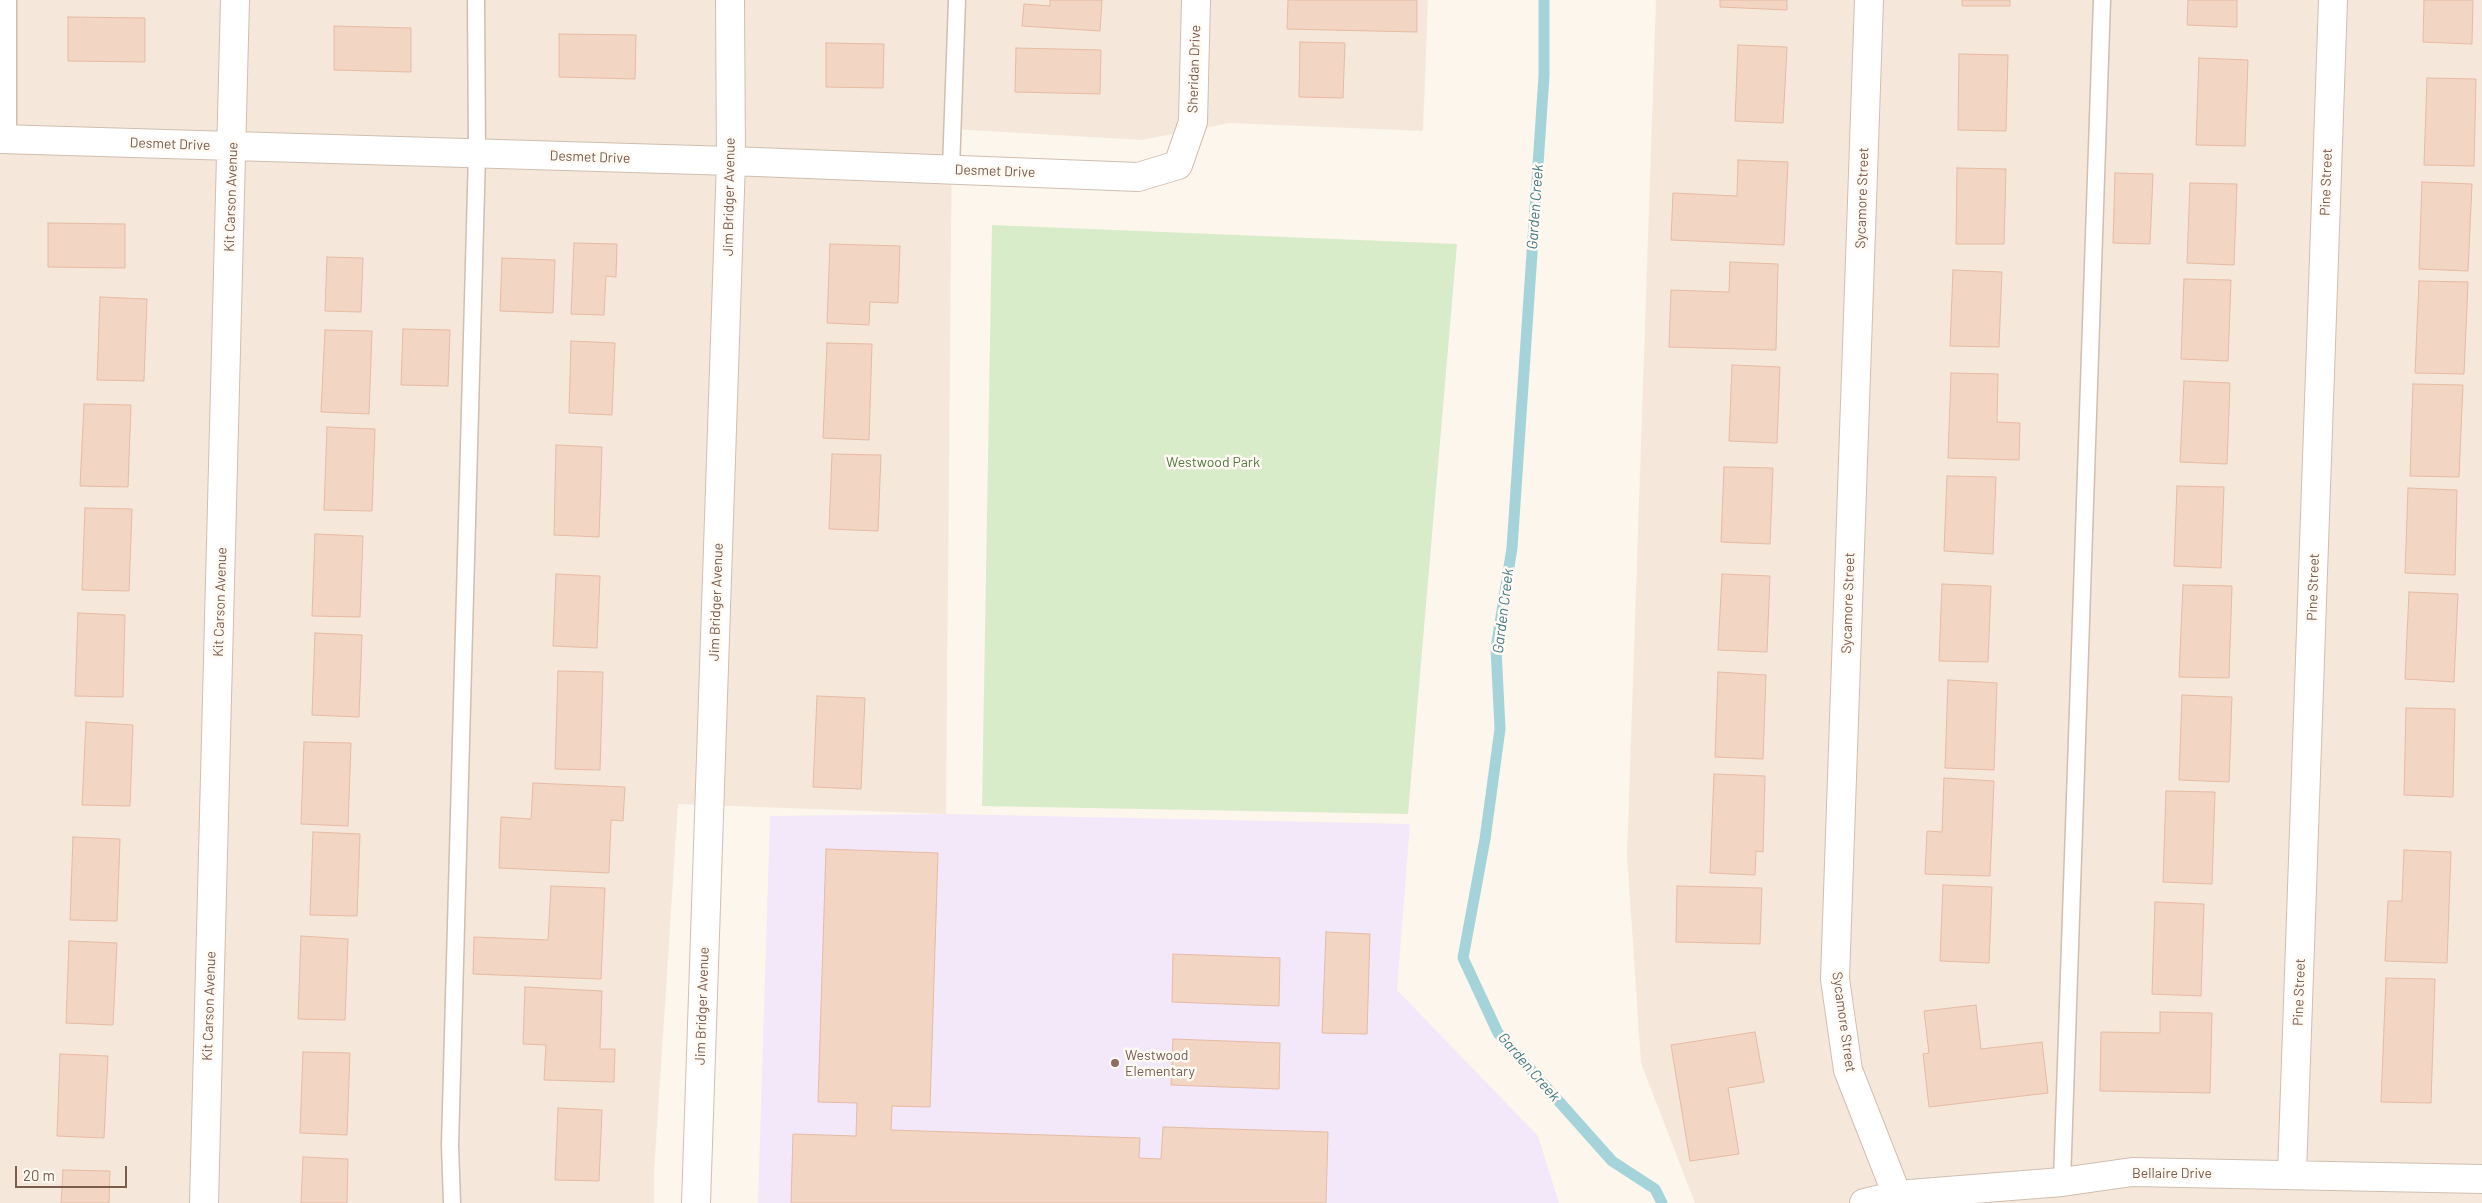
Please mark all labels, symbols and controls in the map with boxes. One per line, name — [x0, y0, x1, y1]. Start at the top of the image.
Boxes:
street label: Sheridan Drive — [1184, 25, 1204, 113]
street label: Desmet Drive — [129, 134, 211, 154]
street label: Jim Bridger Avenue — [720, 138, 738, 256]
street label: Kit Carson Avenue — [221, 142, 241, 252]
street label: Desmet Drive — [549, 147, 631, 167]
street label: Sycamore Street — [1852, 147, 1872, 249]
street label: Pine Street — [2316, 148, 2336, 216]
street label: Desmet Drive — [954, 161, 1036, 181]
water label: Garden Creek — [1523, 164, 1547, 250]
park label: Westwood Park — [1166, 454, 1260, 470]
street label: Jim Bridger Avenue — [706, 543, 726, 661]
street label: Kit Carson Avenue — [210, 547, 230, 657]
street label: Sycamore Street — [1838, 552, 1858, 654]
street label: Pine Street — [2303, 553, 2323, 621]
water label: Garden Creek — [1489, 568, 1517, 654]
street label: Jim Bridger Avenue — [692, 947, 712, 1065]
street label: Kit Carson Avenue — [199, 951, 219, 1061]
street label: Pine Street — [2289, 958, 2309, 1026]
street label: Sycamore Street — [1829, 971, 1859, 1073]
water label: Garden Creek — [1494, 1029, 1564, 1105]
place label: Westwood Elementary — [1125, 1047, 1195, 1080]
marker: Westwood Elementary — [1109, 1057, 1121, 1069]
scale bar — [18, 1156, 130, 1188]
street label: Bellaire Drive — [2132, 1165, 2212, 1181]
text: 20 m — [23, 1166, 55, 1184]

